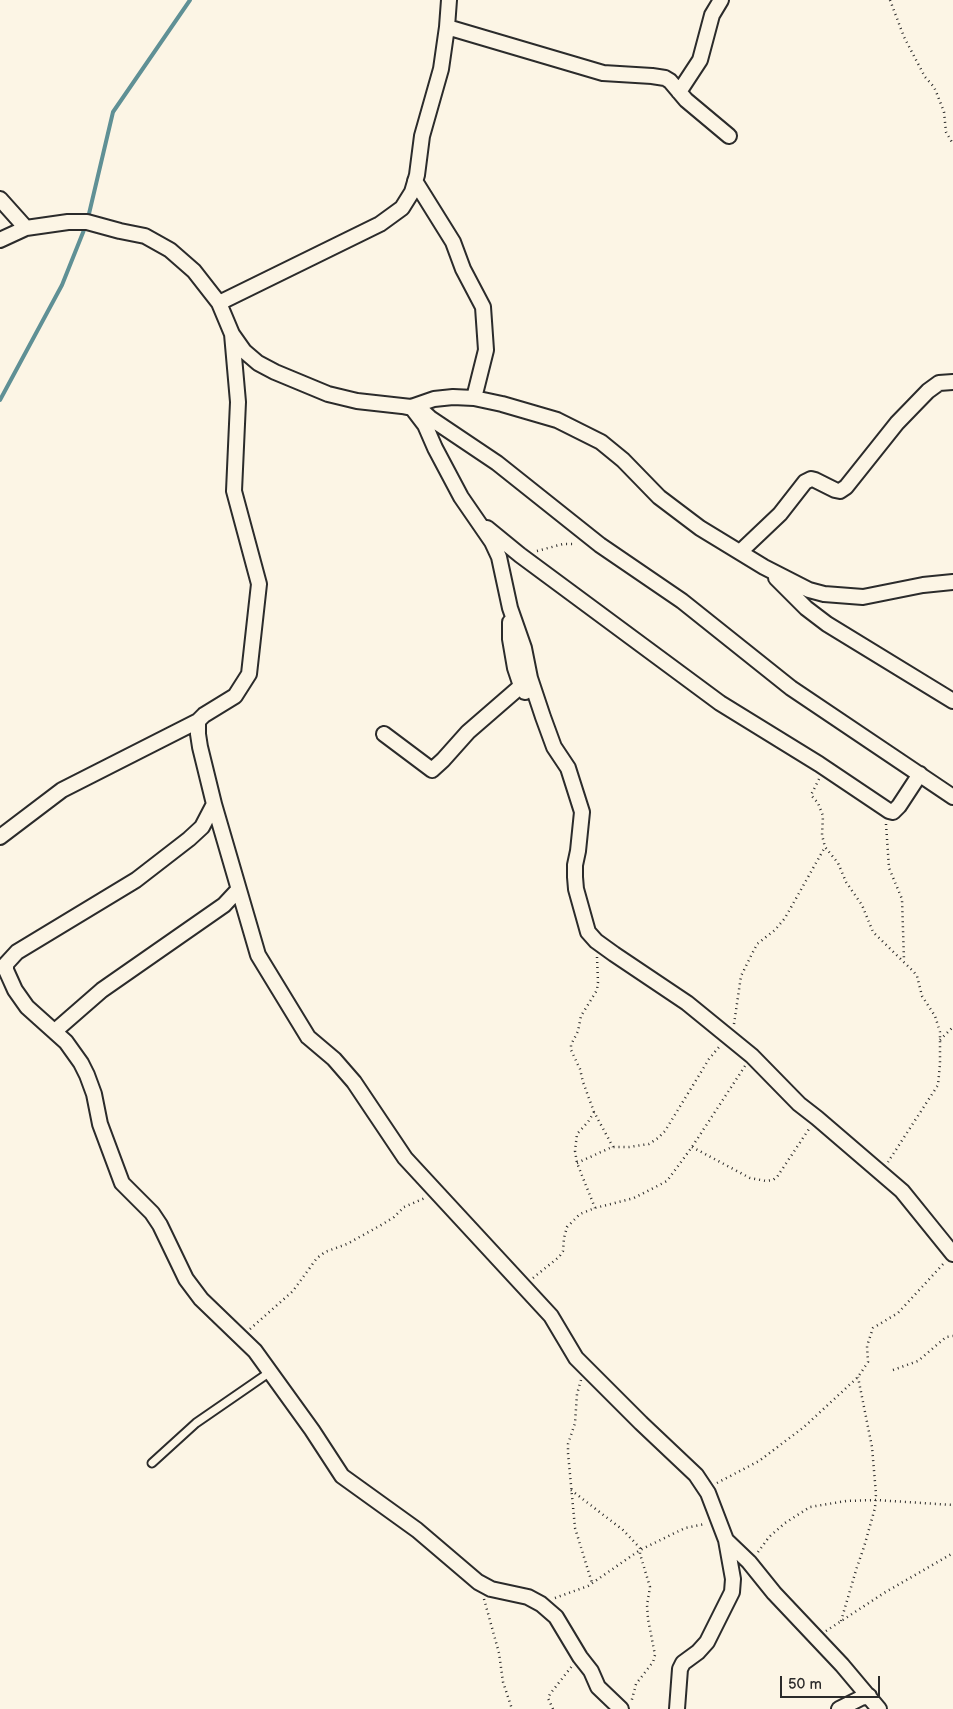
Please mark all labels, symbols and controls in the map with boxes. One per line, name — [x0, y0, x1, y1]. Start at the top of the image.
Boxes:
scale bar — [783, 1666, 883, 1698]
text: 50 m — [788, 1675, 822, 1694]

